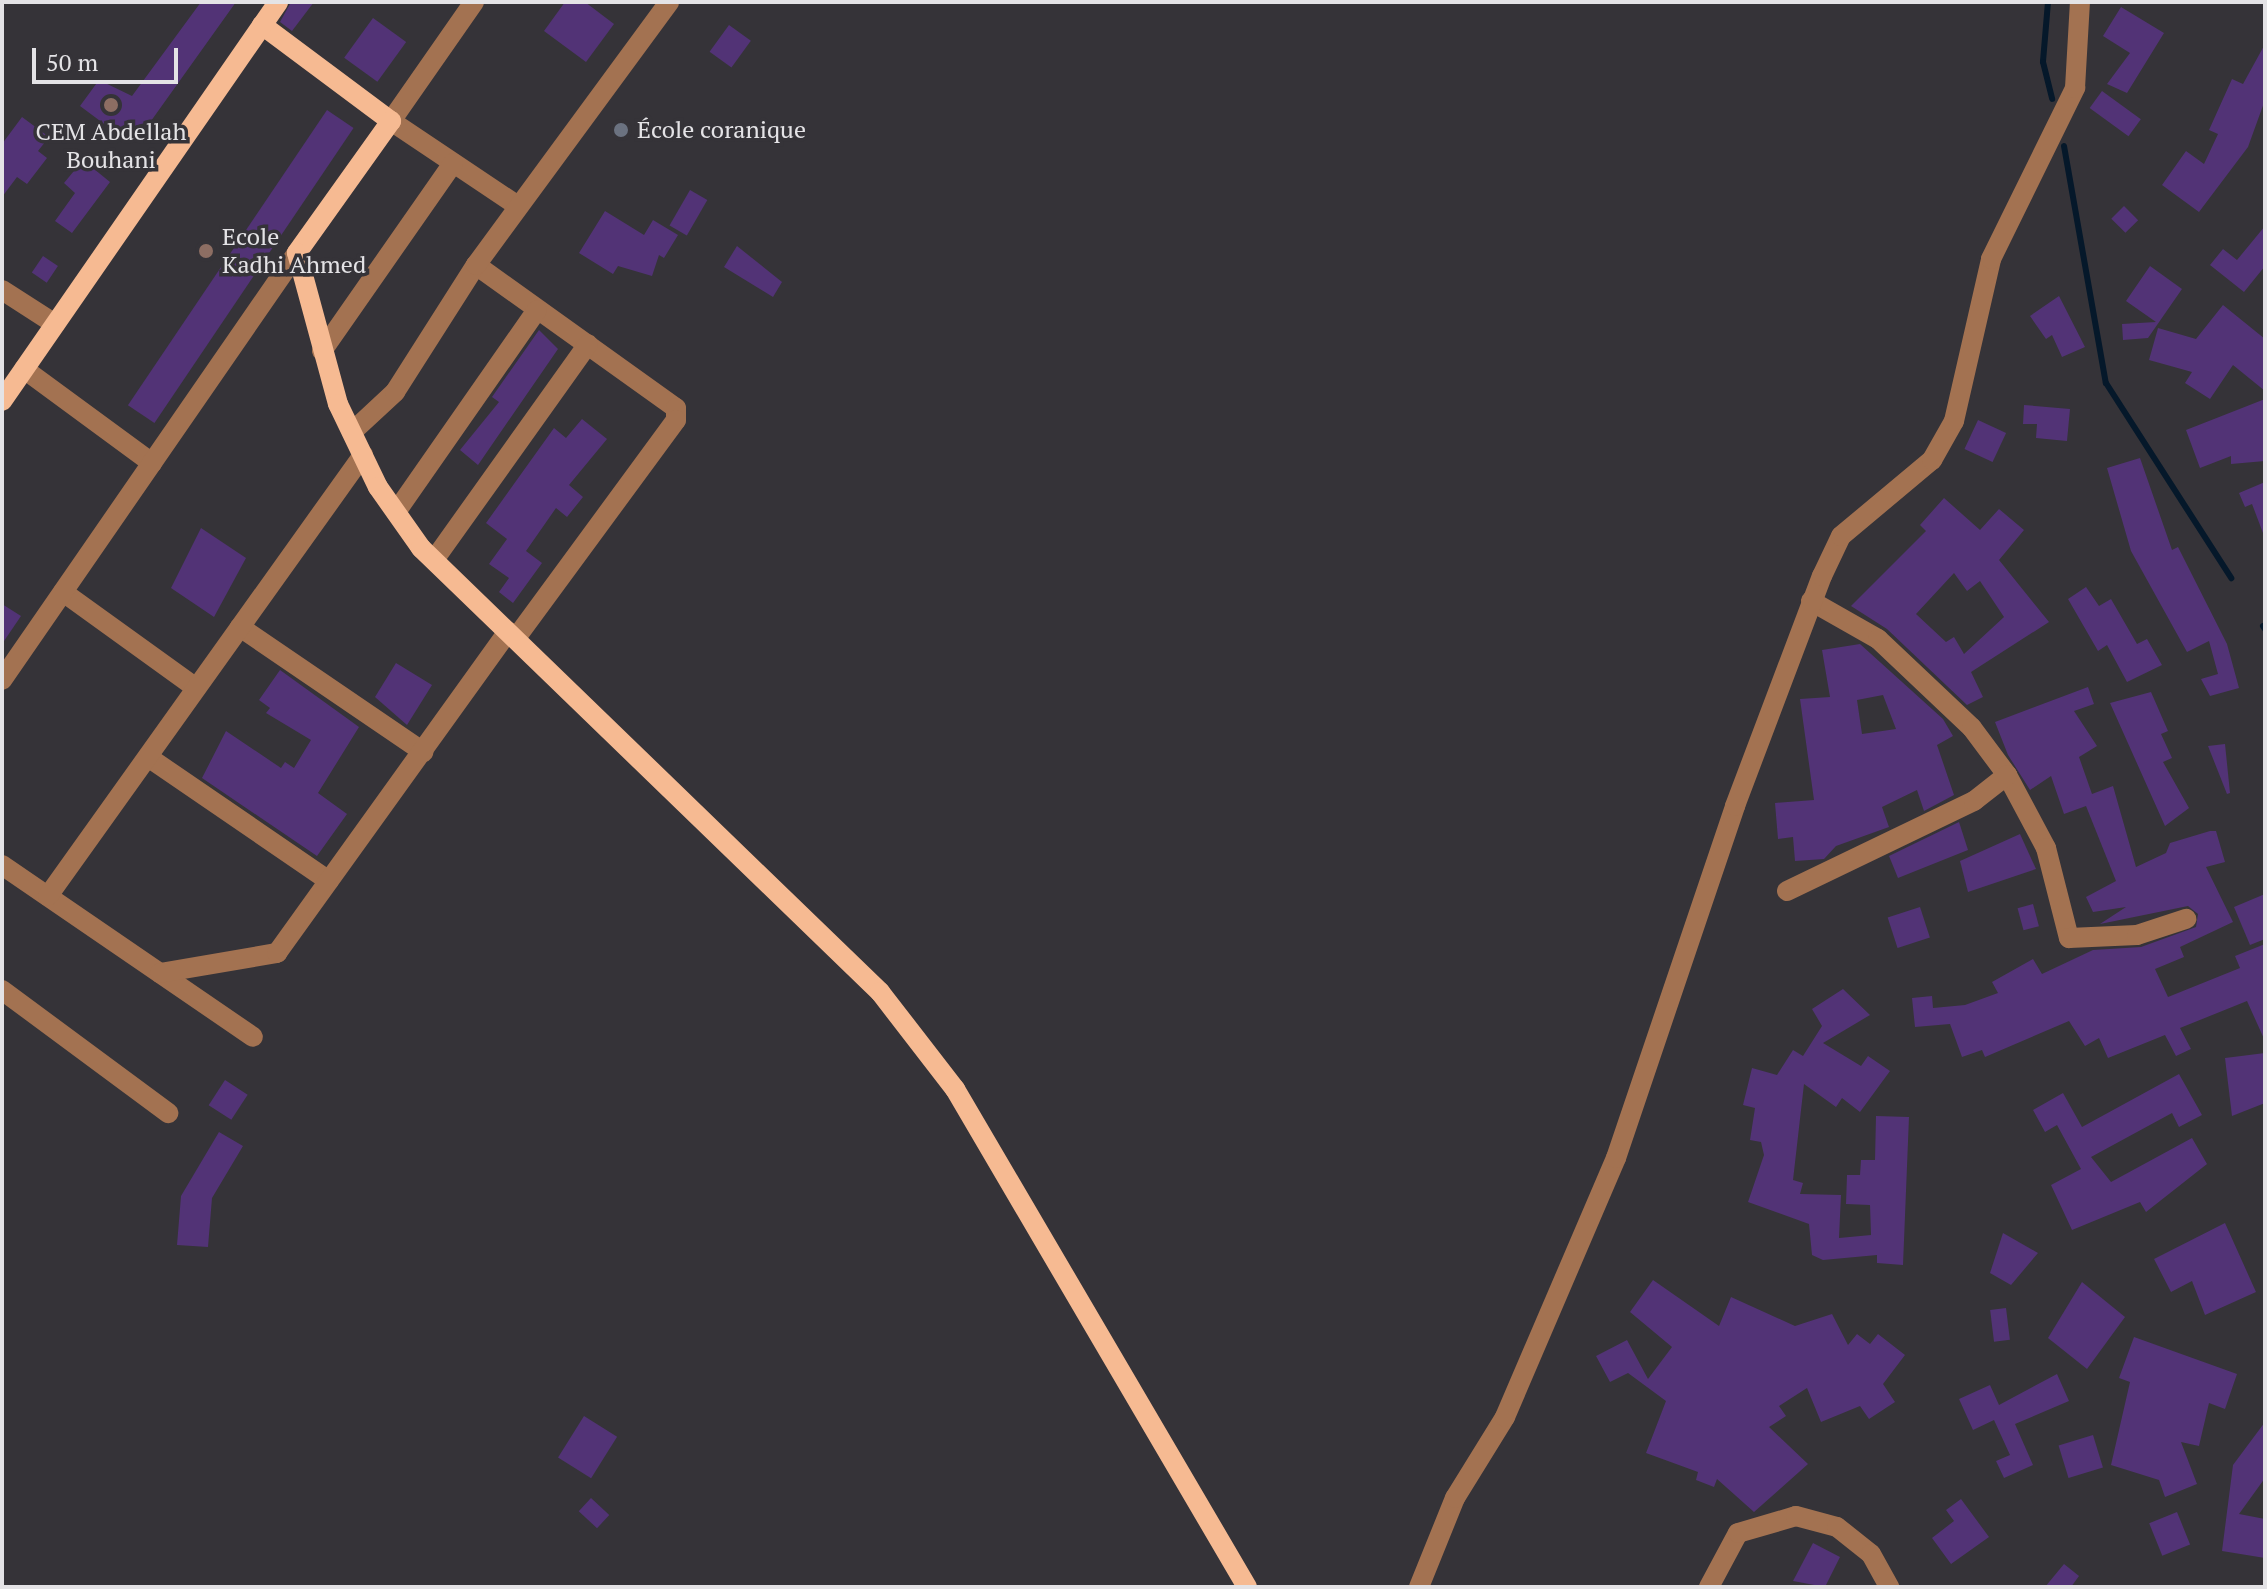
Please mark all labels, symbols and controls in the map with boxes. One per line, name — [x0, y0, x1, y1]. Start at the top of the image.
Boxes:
scale bar — [36, 32, 182, 82]
text: 50 m — [46, 46, 98, 78]
marker: CEM Abdellah Bouhani — [102, 96, 120, 114]
place label: École coranique — [637, 116, 806, 144]
place label: CEM Abdellah Bouhani — [35, 118, 187, 174]
marker: École coranique — [612, 121, 630, 139]
place label: Ecole Kadhi Ahmed — [222, 223, 367, 279]
marker: Ecole Kadhi Ahmed — [197, 242, 215, 260]

